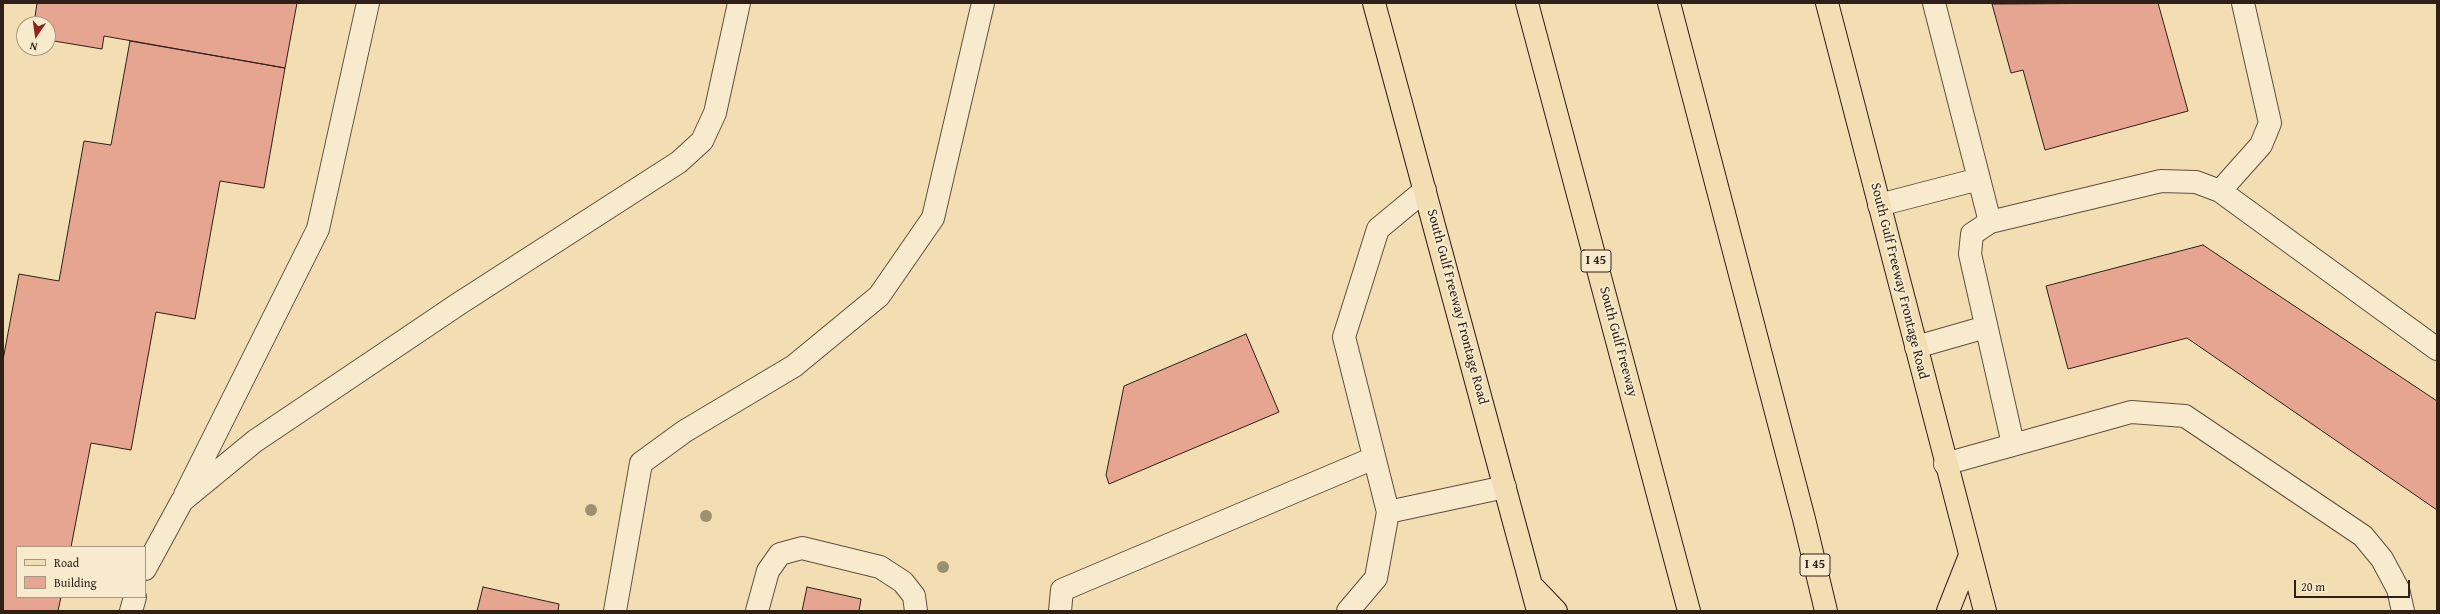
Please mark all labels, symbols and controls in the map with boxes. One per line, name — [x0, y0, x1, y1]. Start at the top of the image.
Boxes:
north arrow — [16, 16, 56, 56]
text: N — [28, 38, 39, 55]
street label: South Gulf Freeway Frontage Road — [1866, 181, 1932, 381]
street label: South Gulf Freeway Frontage Road — [1423, 207, 1491, 407]
road number: I 45 — [1581, 250, 1611, 272]
street label: South Gulf Freeway — [1595, 285, 1641, 399]
legend — [16, 546, 146, 598]
text: Road — [54, 554, 79, 571]
road number: I 45 — [1800, 554, 1830, 576]
scale bar — [2296, 572, 2412, 598]
text: Building — [54, 574, 97, 591]
text: 20 m — [2301, 578, 2325, 595]

